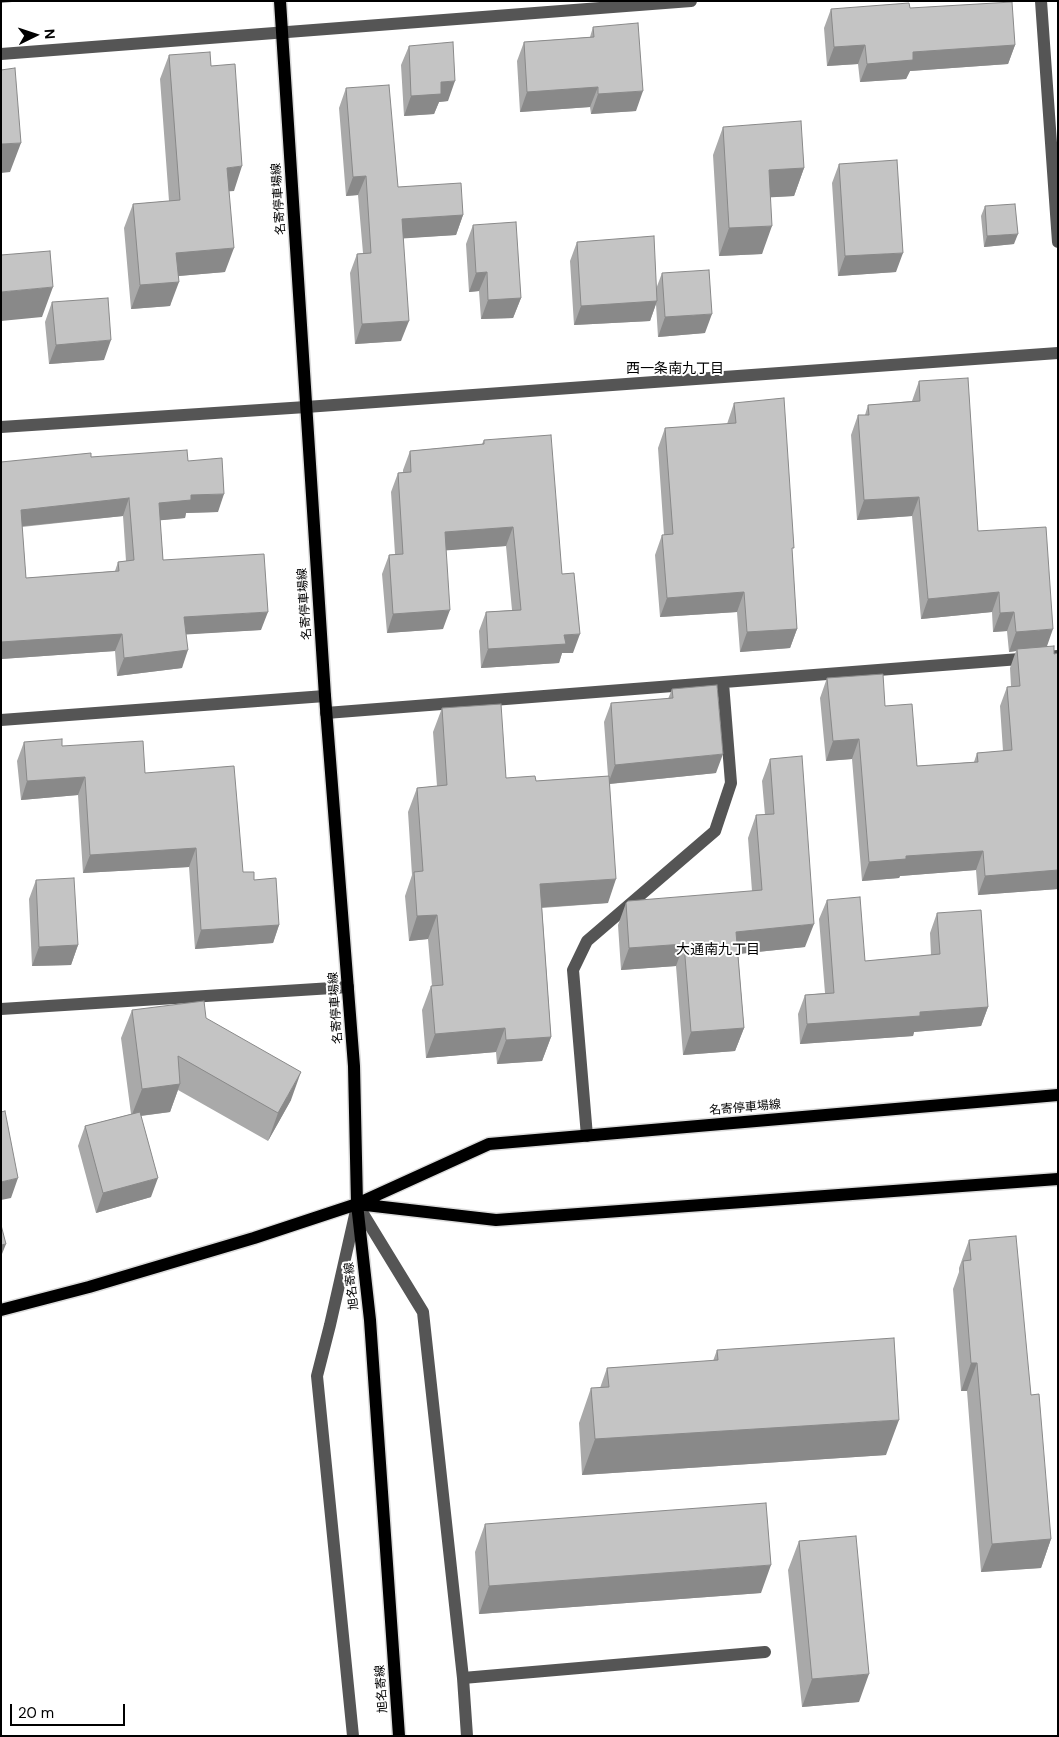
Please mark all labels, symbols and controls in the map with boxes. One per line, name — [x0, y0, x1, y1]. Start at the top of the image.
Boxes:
north arrow — [10, 10, 60, 60]
text: N — [41, 28, 59, 40]
street label: 名寄停車場線 — [269, 163, 289, 235]
district label: 西一条南九丁目 — [626, 361, 724, 377]
street label: 名寄停車場線 — [295, 568, 315, 640]
district label: 大通南九丁目 — [676, 942, 760, 958]
street label: 名寄停車場線 — [326, 972, 346, 1044]
street label: 名寄停車場線 — [709, 1098, 781, 1118]
street label: 旭名寄線 — [342, 1261, 362, 1311]
street label: 旭名寄線 — [373, 1665, 391, 1713]
scale bar — [12, 1694, 128, 1726]
text: 20 m — [18, 1703, 54, 1723]

